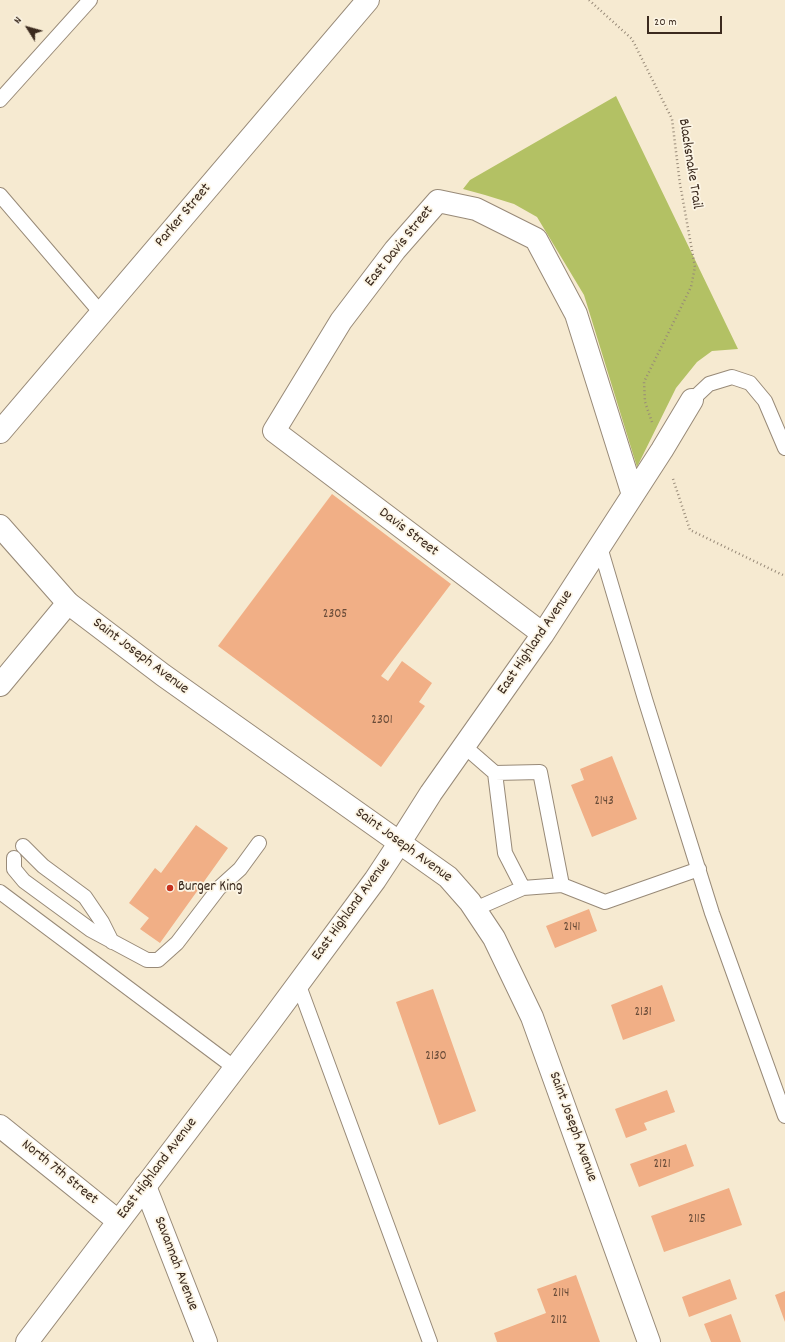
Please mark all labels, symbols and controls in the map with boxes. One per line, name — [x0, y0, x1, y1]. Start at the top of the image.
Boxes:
north arrow — [8, 8, 48, 48]
scale bar — [649, 8, 724, 34]
text: N — [10, 14, 26, 28]
text: 20 m — [654, 14, 677, 31]
street label: Blacksnake Trail — [673, 118, 705, 210]
street label: Parker Street — [152, 180, 216, 252]
street label: East Davis Street — [362, 203, 438, 291]
street label: Davis Street — [375, 505, 441, 561]
street label: East Highland Avenue — [494, 587, 578, 699]
house number: 2305 — [323, 607, 347, 623]
street label: Saint Joseph Avenue — [88, 615, 192, 699]
house number: 2301 — [371, 713, 393, 729]
house number: 2143 — [594, 794, 614, 810]
street label: Saint Joseph Avenue — [351, 805, 455, 887]
street label: East Highland Avenue — [309, 855, 395, 965]
place label: Burger King — [178, 879, 242, 897]
marker: Burger King — [165, 883, 175, 893]
house number: 2141 — [564, 920, 580, 936]
house number: 2131 — [634, 1005, 652, 1021]
house number: 2130 — [425, 1049, 447, 1065]
street label: Saint Joseph Avenue — [544, 1070, 600, 1184]
street label: East Highland Avenue — [114, 1115, 202, 1223]
street label: North 7th Street — [17, 1137, 101, 1209]
house number: 2121 — [653, 1157, 671, 1173]
house number: 2115 — [688, 1212, 706, 1228]
street label: Savannah Avenue — [149, 1214, 201, 1314]
house number: 2114 — [553, 1286, 569, 1302]
house number: 2112 — [550, 1313, 568, 1329]

